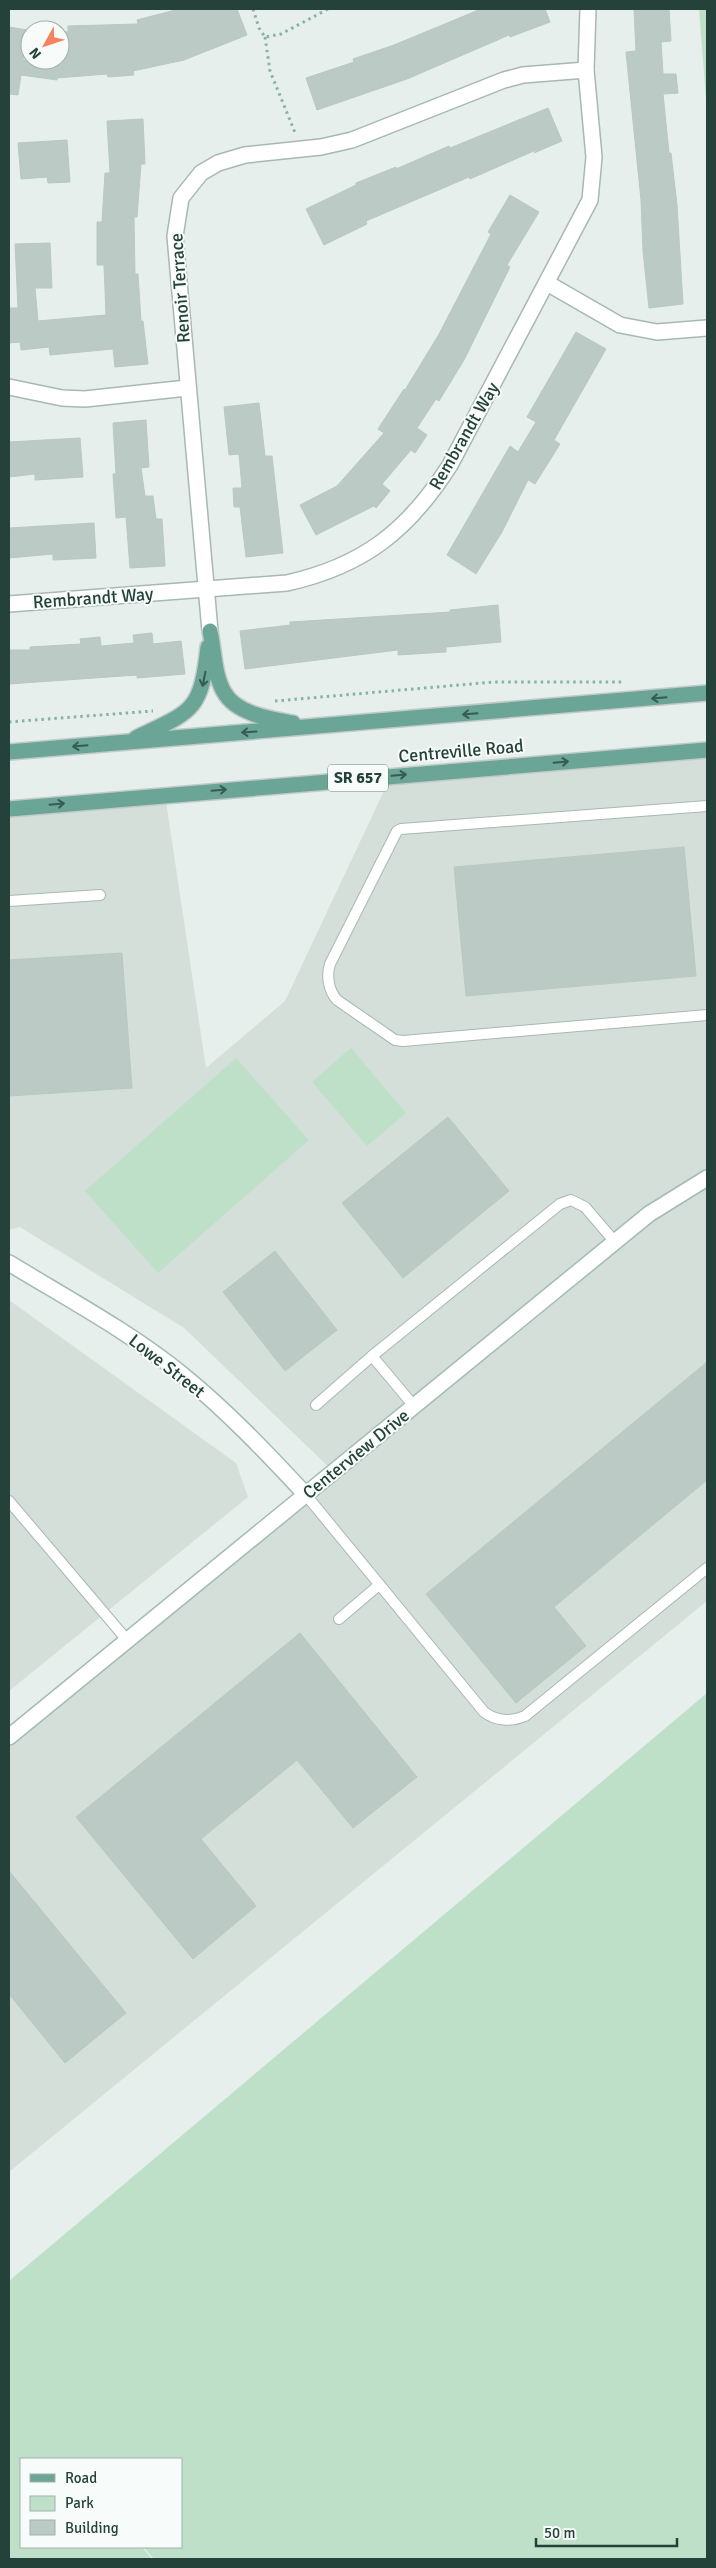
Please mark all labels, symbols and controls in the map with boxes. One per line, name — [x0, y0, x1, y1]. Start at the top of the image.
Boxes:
north arrow — [20, 20, 70, 70]
text: N — [26, 44, 45, 62]
street label: Renoir Terrace — [165, 232, 195, 344]
street label: Rembrandt Way — [424, 378, 504, 494]
street label: Rembrandt Way — [32, 583, 155, 613]
one-way arrow — [199, 671, 208, 687]
one-way arrow — [651, 693, 667, 702]
one-way arrow — [462, 709, 478, 718]
one-way arrow — [241, 728, 257, 737]
street label: Centreville Road — [398, 735, 524, 767]
one-way arrow — [72, 741, 88, 751]
one-way arrow — [552, 757, 568, 766]
road number: SR 657 — [328, 764, 388, 791]
one-way arrow — [390, 770, 406, 780]
one-way arrow — [211, 785, 227, 795]
one-way arrow — [49, 799, 65, 809]
street label: Lowe Street — [124, 1329, 210, 1403]
street label: Centerview Drive — [298, 1404, 414, 1504]
legend — [20, 2458, 182, 2548]
text: Road — [65, 2469, 97, 2487]
text: Park — [65, 2494, 94, 2512]
scale bar — [536, 2516, 677, 2548]
text: Building — [65, 2519, 119, 2537]
text: 50 m — [544, 2524, 575, 2542]

